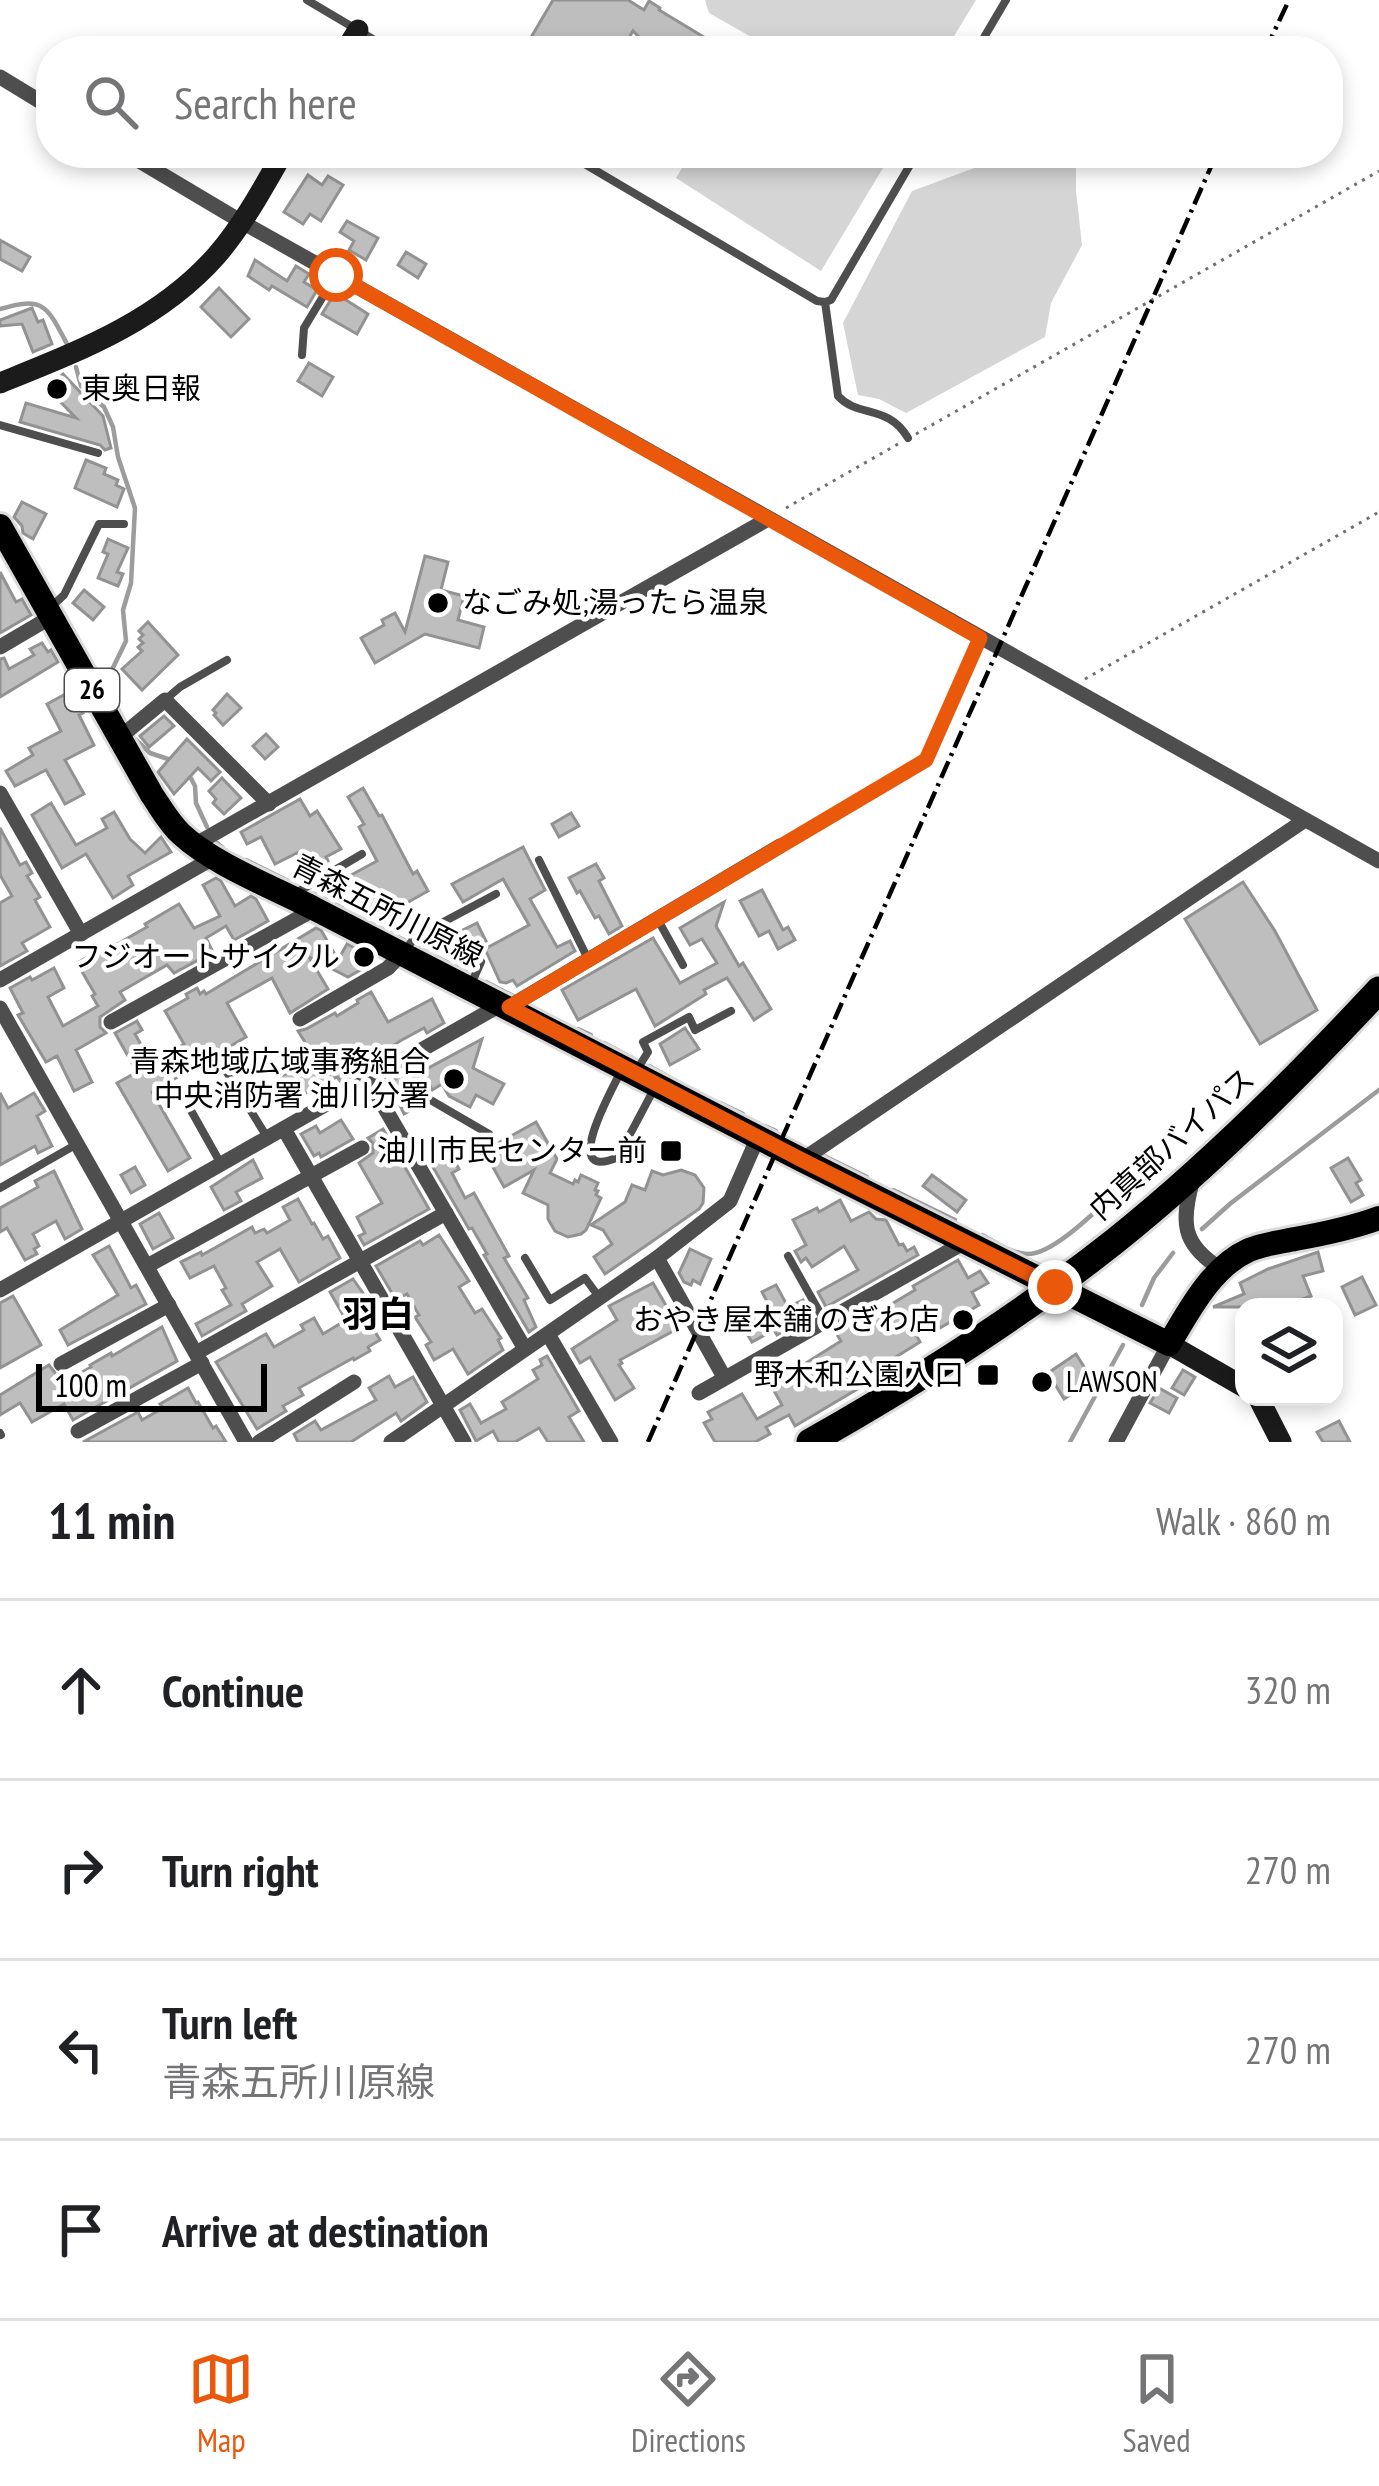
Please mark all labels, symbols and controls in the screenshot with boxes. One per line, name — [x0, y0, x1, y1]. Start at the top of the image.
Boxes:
search box — [36, 36, 1343, 168]
icon: search — [78, 69, 144, 135]
text: Search here — [174, 73, 357, 131]
route start — [309, 248, 363, 302]
place label: 東奥日報 — [81, 368, 201, 407]
marker: 東奥日報 — [44, 376, 70, 402]
place label: なごみ処;湯ったら温泉 — [462, 582, 768, 621]
marker: なごみ処;湯ったら温泉 — [425, 590, 451, 616]
road number: 26 — [65, 669, 119, 711]
street label: 青森五所川原線 — [285, 845, 490, 975]
place label: フジオートサイクル — [72, 936, 340, 975]
marker: フジオートサイクル — [351, 944, 377, 970]
place label: 青森地域広域事務組合 中央消防署 油川分署 — [130, 1041, 430, 1114]
street label: 内真部バイパス — [1080, 1058, 1262, 1227]
marker: 青森地域広域事務組合 中央消防署 油川分署 — [441, 1066, 467, 1092]
place label: 油川市民センター前 — [377, 1130, 647, 1169]
marker: 油川市民センター前 — [658, 1138, 684, 1164]
route end — [1028, 1260, 1082, 1314]
district label: 羽白 — [342, 1290, 414, 1337]
map controls — [1235, 1298, 1343, 1406]
button: layers — [1235, 1298, 1343, 1406]
place label: おやき屋本舗 のぎわ店 — [633, 1299, 939, 1338]
marker: おやき屋本舗 のぎわ店 — [950, 1307, 976, 1333]
place label: 野木和公園入口 — [754, 1354, 964, 1393]
scale bar — [36, 1358, 267, 1411]
place label: LAWSON — [1066, 1361, 1158, 1400]
marker: 野木和公園入口 — [975, 1362, 1001, 1388]
text: 100 m — [54, 1363, 127, 1406]
marker: LAWSON — [1029, 1369, 1055, 1395]
text: 11 min — [48, 1487, 175, 1553]
text: Walk · 860 m — [1156, 1495, 1331, 1546]
icon: ahead — [48, 1657, 114, 1723]
text: Continue — [162, 1661, 304, 1719]
text: 320 m — [1245, 1664, 1331, 1715]
icon: right — [48, 1837, 114, 1903]
text: Turn right — [162, 1841, 319, 1899]
text: 270 m — [1245, 1844, 1331, 1895]
text: Turn left — [162, 1993, 297, 2051]
icon: left — [48, 2017, 114, 2083]
text: 270 m — [1245, 2024, 1331, 2075]
text: 青森五所川原線 — [162, 2056, 435, 2107]
icon: arrive — [48, 2197, 114, 2263]
text: Arrive at destination — [162, 2201, 489, 2259]
tab: Map — [188, 2346, 254, 2461]
tab: Directions — [631, 2346, 746, 2461]
tab: Saved — [1123, 2346, 1191, 2461]

